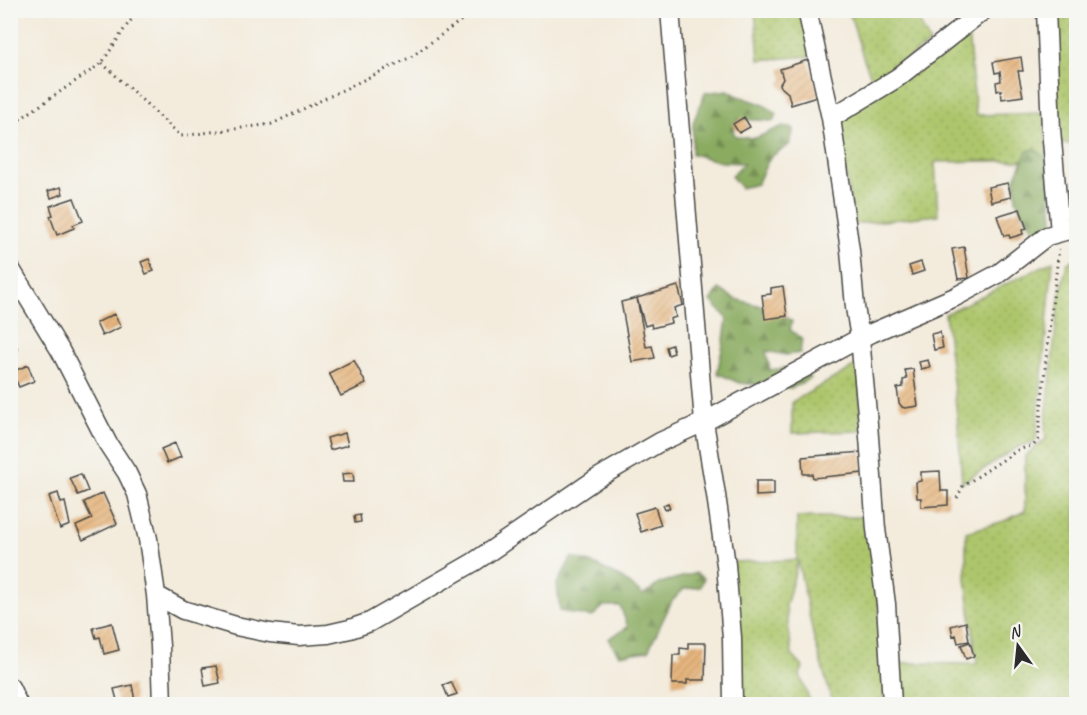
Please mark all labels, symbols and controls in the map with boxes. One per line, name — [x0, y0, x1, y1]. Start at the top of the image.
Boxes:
north arrow — [988, 616, 1048, 676]
text: N — [1007, 621, 1025, 643]

